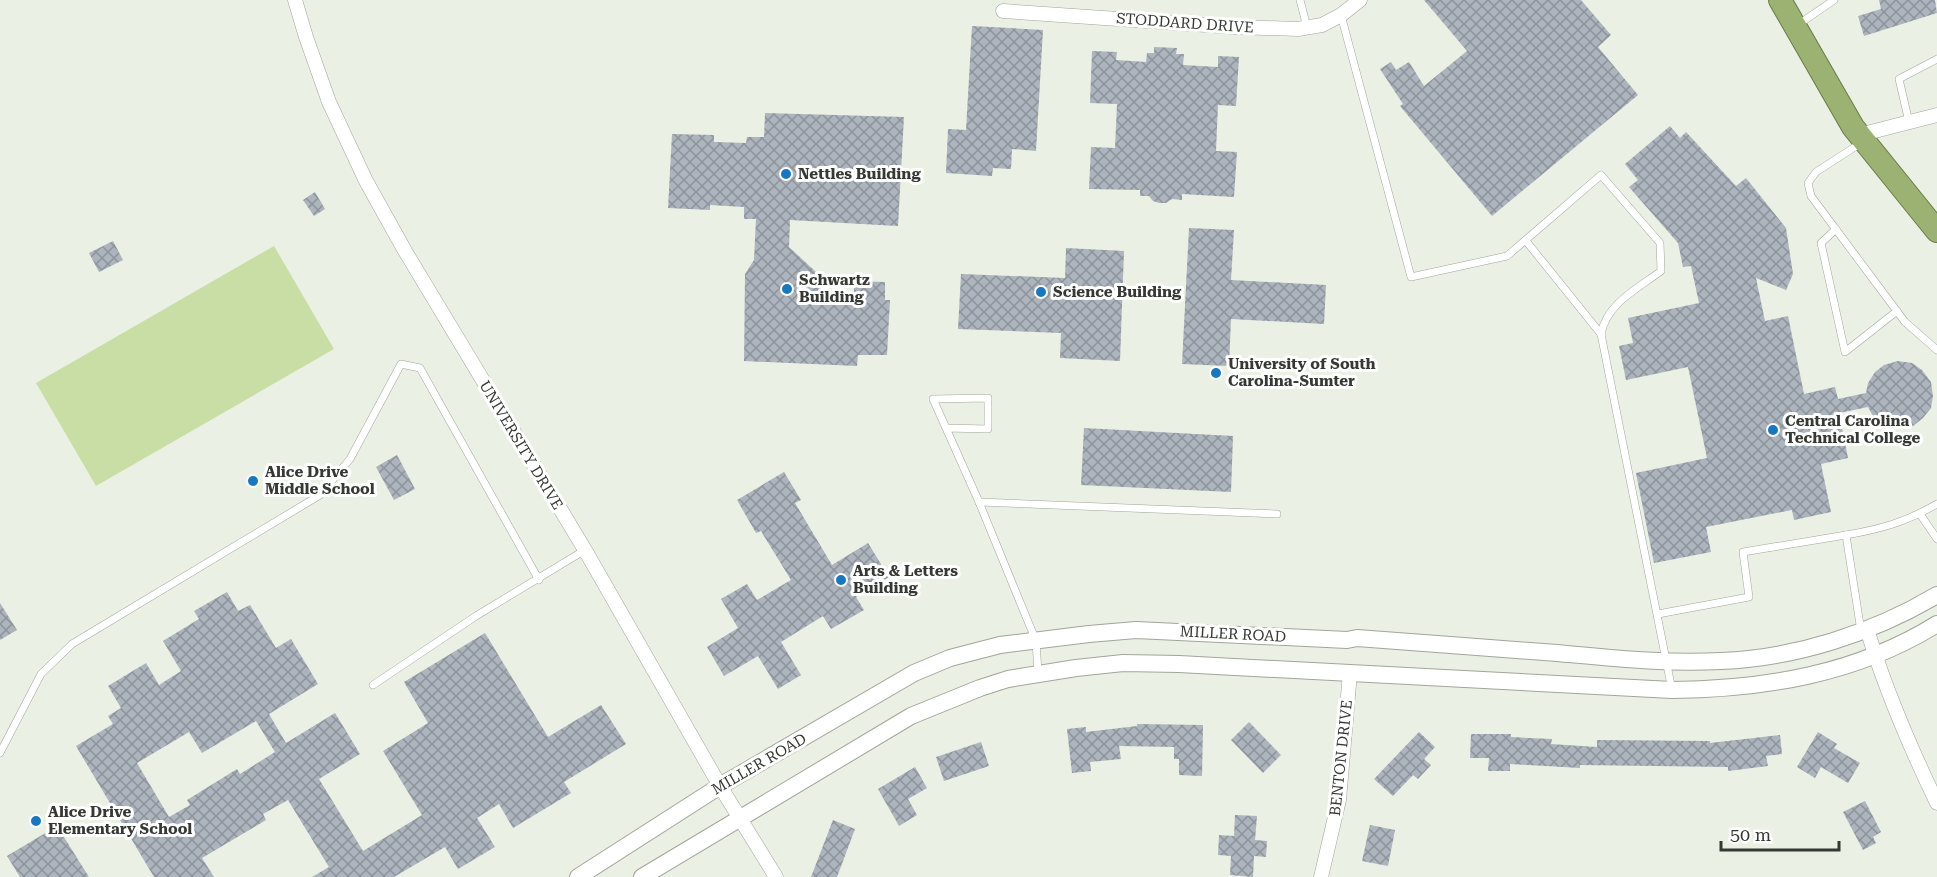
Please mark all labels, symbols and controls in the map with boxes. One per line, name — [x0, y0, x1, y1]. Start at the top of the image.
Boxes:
street label: STODDARD DRIVE — [1116, 9, 1254, 37]
place label: Nettles Building — [798, 165, 921, 183]
marker: Nettles Building — [779, 167, 793, 181]
place label: Schwartz Building — [799, 271, 870, 306]
marker: Schwartz Building — [780, 282, 794, 296]
place label: Science Building — [1053, 283, 1182, 301]
marker: Science Building — [1034, 285, 1048, 299]
place label: University of South Carolina-Sumter — [1228, 355, 1376, 390]
marker: University of South Carolina-Sumter — [1209, 366, 1223, 380]
street label: UNIVERSITY DRIVE — [475, 377, 567, 513]
place label: Central Carolina Technical College — [1785, 412, 1920, 447]
marker: Central Carolina Technical College — [1766, 423, 1780, 437]
place label: Alice Drive Middle School — [265, 463, 375, 498]
marker: Alice Drive Middle School — [246, 474, 260, 488]
place label: Arts & Letters Building — [853, 562, 958, 597]
marker: Arts & Letters Building — [834, 573, 848, 587]
street label: MILLER ROAD — [1179, 622, 1287, 646]
street label: BENTON DRIVE — [1326, 699, 1356, 817]
street label: MILLER ROAD — [708, 730, 810, 798]
place label: Alice Drive Elementary School — [48, 803, 192, 838]
marker: Alice Drive Elementary School — [29, 814, 43, 828]
scale bar — [1721, 814, 1840, 852]
text: 50 m — [1730, 824, 1771, 845]

